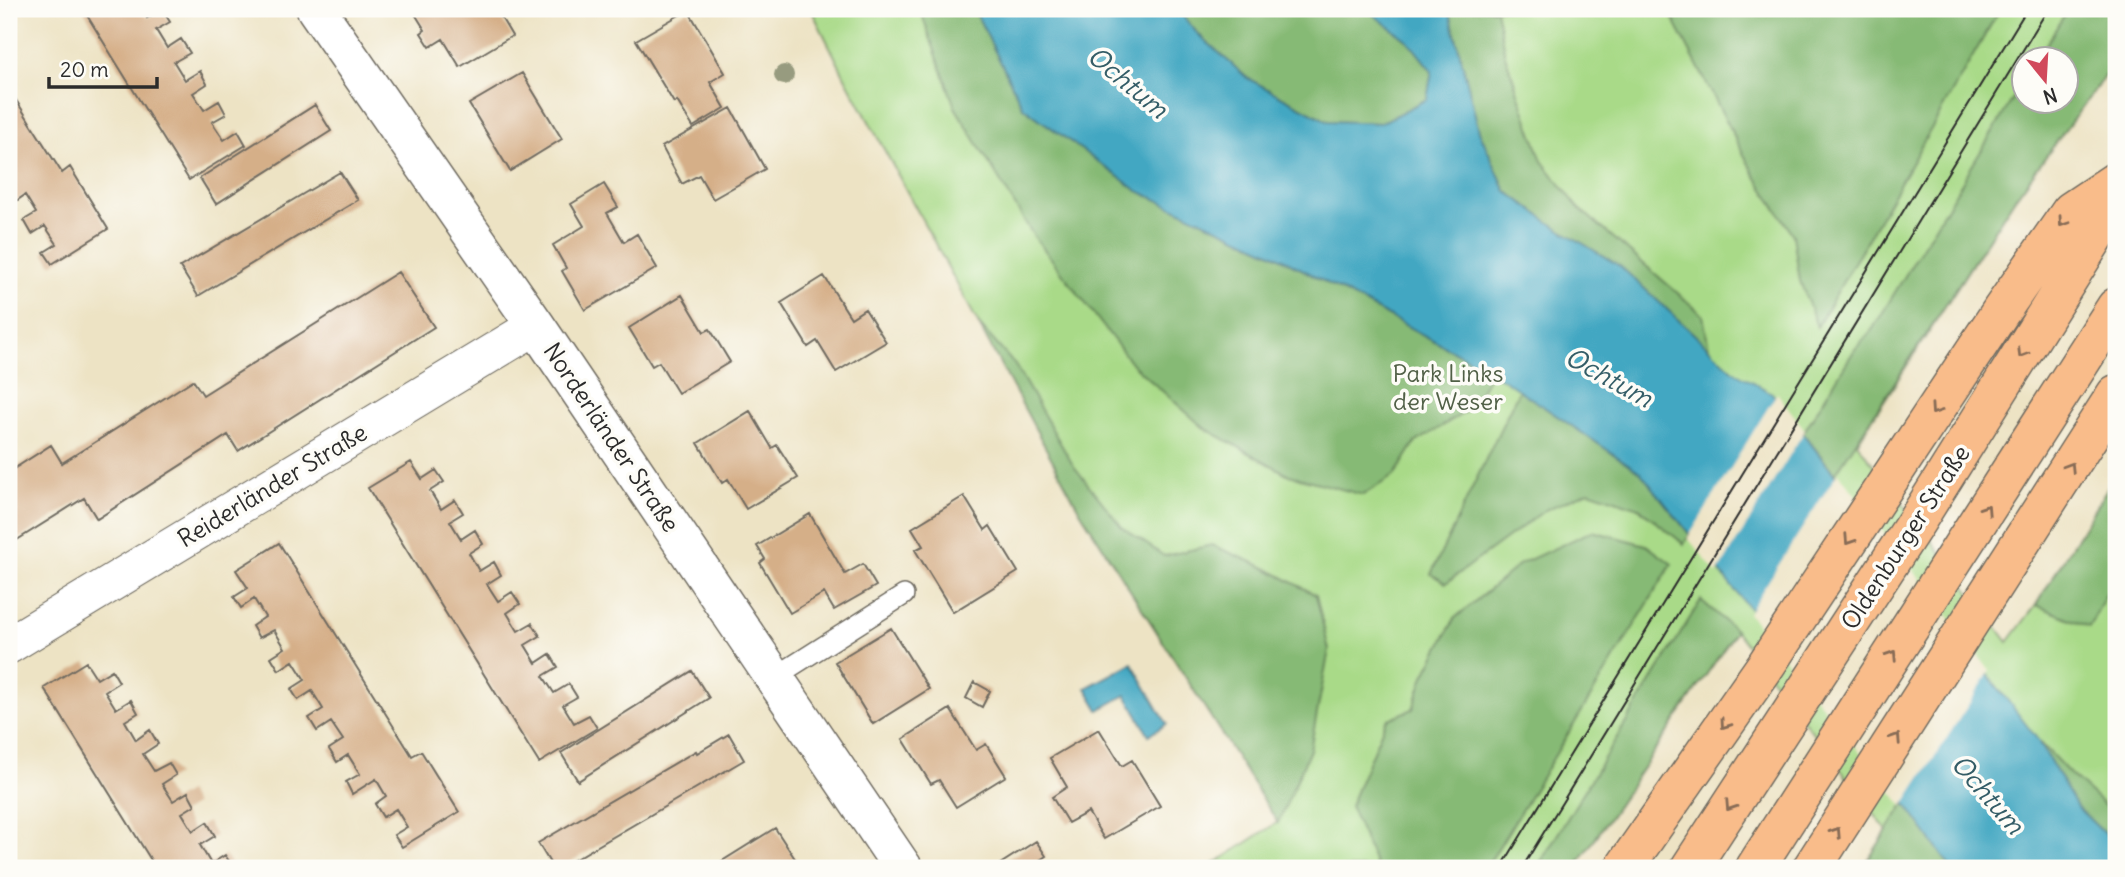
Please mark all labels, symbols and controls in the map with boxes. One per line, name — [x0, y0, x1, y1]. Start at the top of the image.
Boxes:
water label: Ochtum — [1081, 39, 1176, 126]
scale bar — [49, 46, 158, 90]
north arrow — [2010, 46, 2080, 116]
text: 20 m — [60, 56, 109, 83]
text: N — [2040, 83, 2060, 110]
one-way arrow — [2059, 214, 2071, 227]
street label: Norderländer Straße — [538, 337, 686, 537]
water label: Ochtum — [1560, 340, 1660, 415]
one-way arrow — [2018, 346, 2031, 359]
park label: Park Links der Weser — [1393, 358, 1503, 416]
one-way arrow — [1931, 402, 1943, 415]
street label: Reiderländer Straße — [172, 417, 372, 553]
street label: Oldenburger Straße — [1834, 439, 1976, 635]
one-way arrow — [2061, 462, 2074, 475]
one-way arrow — [1978, 504, 1991, 517]
one-way arrow — [1844, 532, 1857, 545]
one-way arrow — [1883, 650, 1896, 663]
one-way arrow — [1721, 716, 1733, 729]
one-way arrow — [1888, 733, 1901, 746]
water label: Ochtum — [1944, 747, 2032, 842]
one-way arrow — [1726, 799, 1739, 812]
one-way arrow — [1827, 826, 1840, 839]

